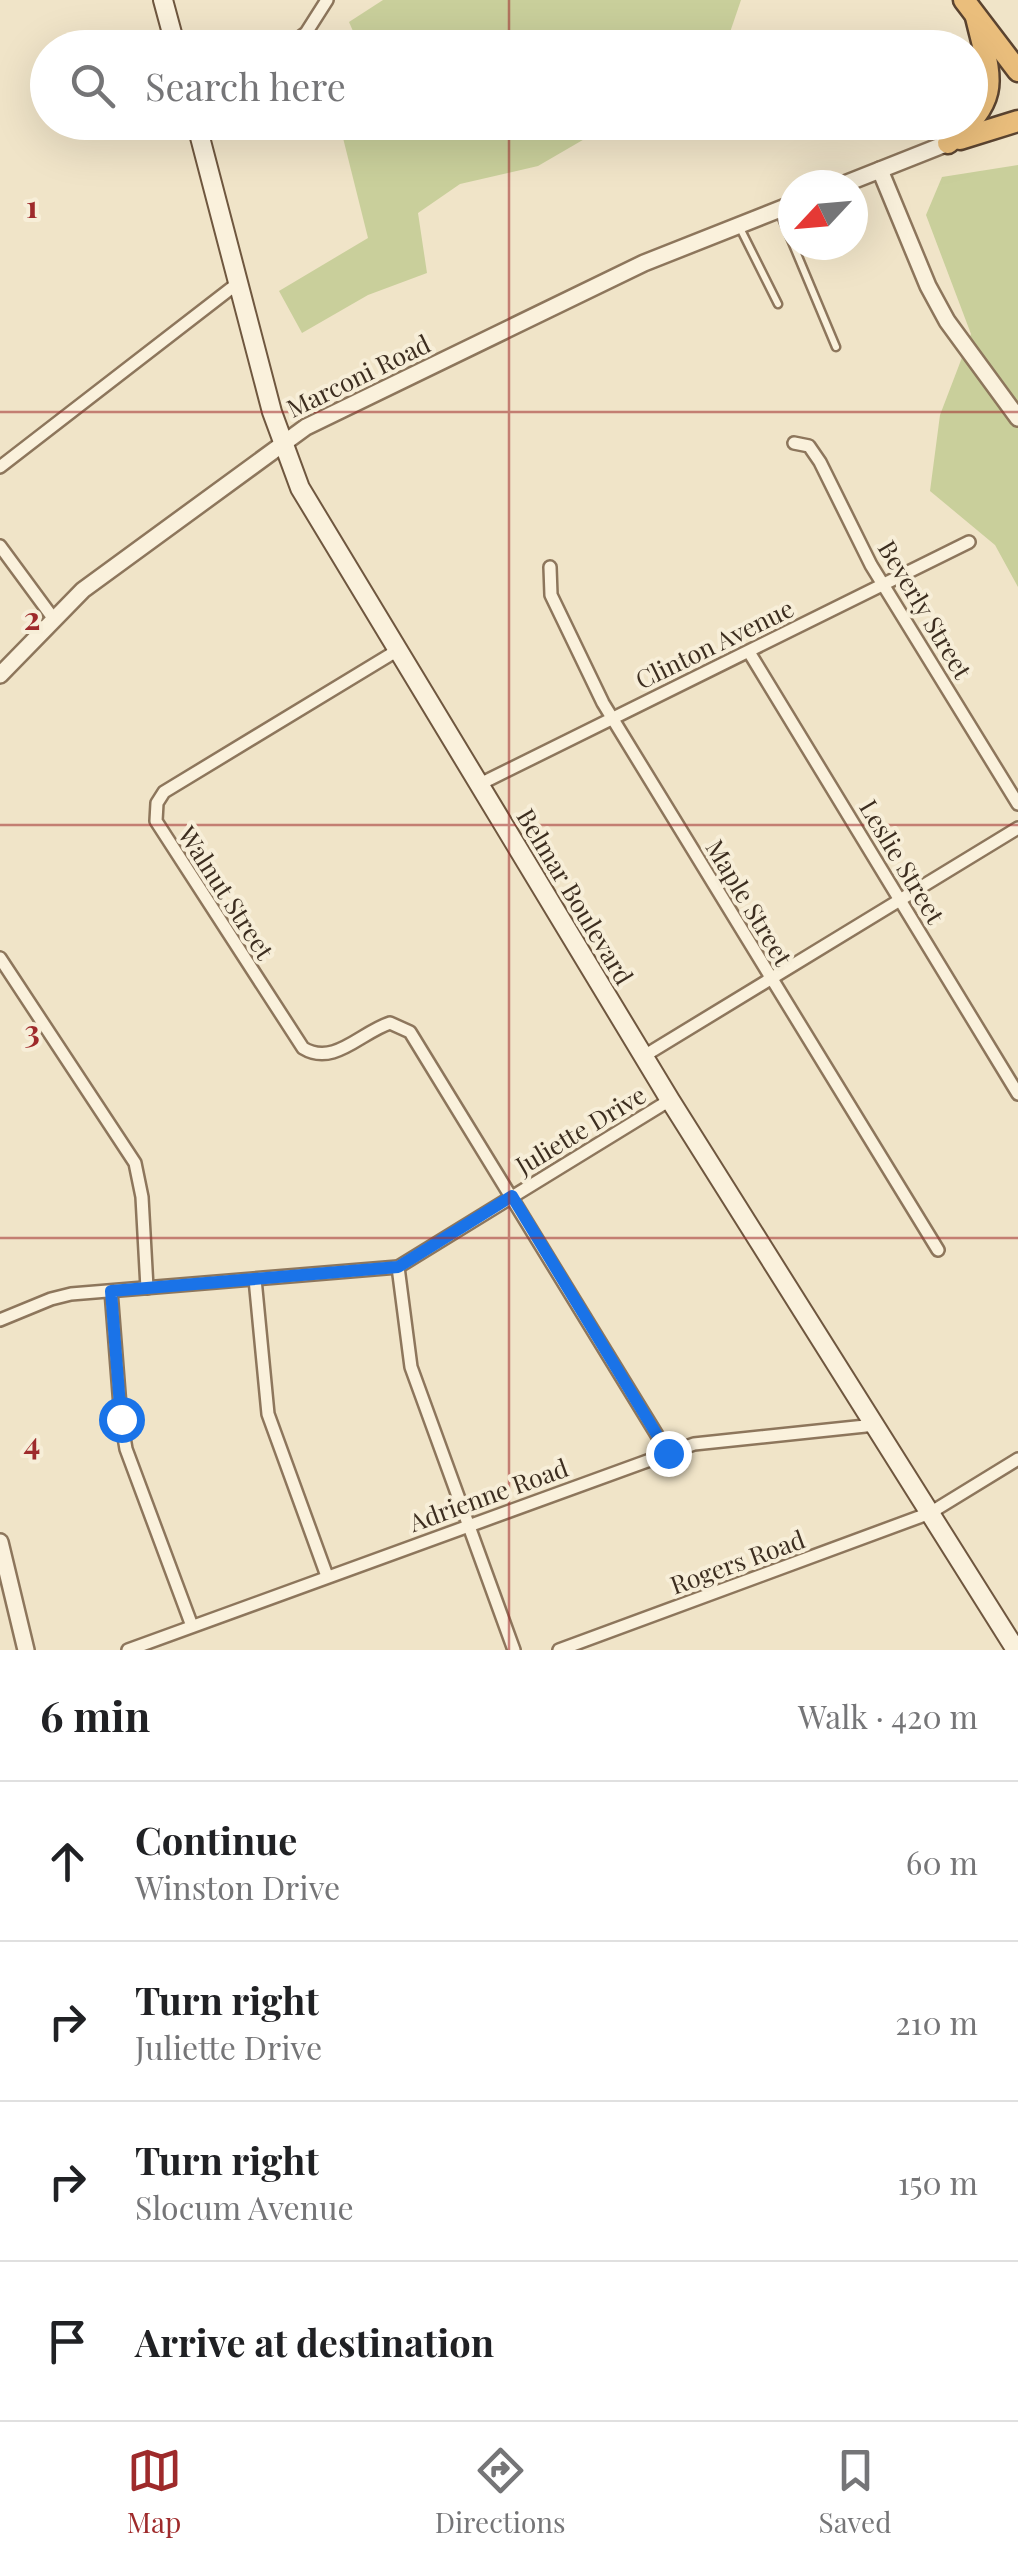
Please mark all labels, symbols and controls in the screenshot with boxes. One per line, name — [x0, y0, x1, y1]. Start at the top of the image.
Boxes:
search box — [30, 30, 988, 140]
icon: search — [65, 58, 120, 113]
text: Search here — [145, 60, 346, 111]
north arrow — [778, 170, 868, 260]
text: 1 — [26, 183, 38, 226]
street label: Marconi Road — [281, 326, 435, 424]
street label: Beverly Street — [872, 534, 981, 685]
street label: Clinton Avenue — [629, 590, 799, 696]
text: 2 — [24, 595, 40, 638]
street label: Leslie Street — [853, 793, 954, 930]
street label: Belmar Boulevard — [510, 802, 642, 990]
street label: Walnut Street — [171, 818, 283, 966]
street label: Maple Street — [699, 833, 801, 972]
text: 3 — [24, 1008, 40, 1051]
street label: Juliette Drive — [508, 1077, 651, 1181]
route start — [99, 1397, 145, 1443]
text: 4 — [24, 1420, 40, 1463]
route end — [646, 1431, 692, 1477]
street label: Adrienne Road — [403, 1450, 572, 1538]
street label: Rogers Road — [665, 1521, 809, 1601]
text: 6 min — [40, 1687, 150, 1743]
text: Walk · 420 m — [798, 1694, 978, 1737]
text: Continue — [135, 1814, 297, 1865]
icon: ahead — [40, 1834, 95, 1889]
text: 60 m — [906, 1840, 978, 1883]
text: Winston Drive — [135, 1865, 340, 1908]
text: Turn right — [135, 1974, 319, 2025]
icon: right — [40, 1994, 95, 2049]
text: 210 m — [895, 2000, 978, 2043]
text: Juliette Drive — [135, 2025, 322, 2068]
text: Turn right — [135, 2134, 319, 2185]
icon: right — [40, 2154, 95, 2209]
text: 150 m — [898, 2160, 978, 2203]
text: Slocum Avenue — [135, 2185, 354, 2228]
icon: arrive — [40, 2314, 95, 2369]
text: Arrive at destination — [135, 2316, 494, 2367]
tab: Map — [127, 2443, 182, 2540]
tab: Directions — [435, 2443, 565, 2540]
tab: Saved — [819, 2443, 891, 2540]

